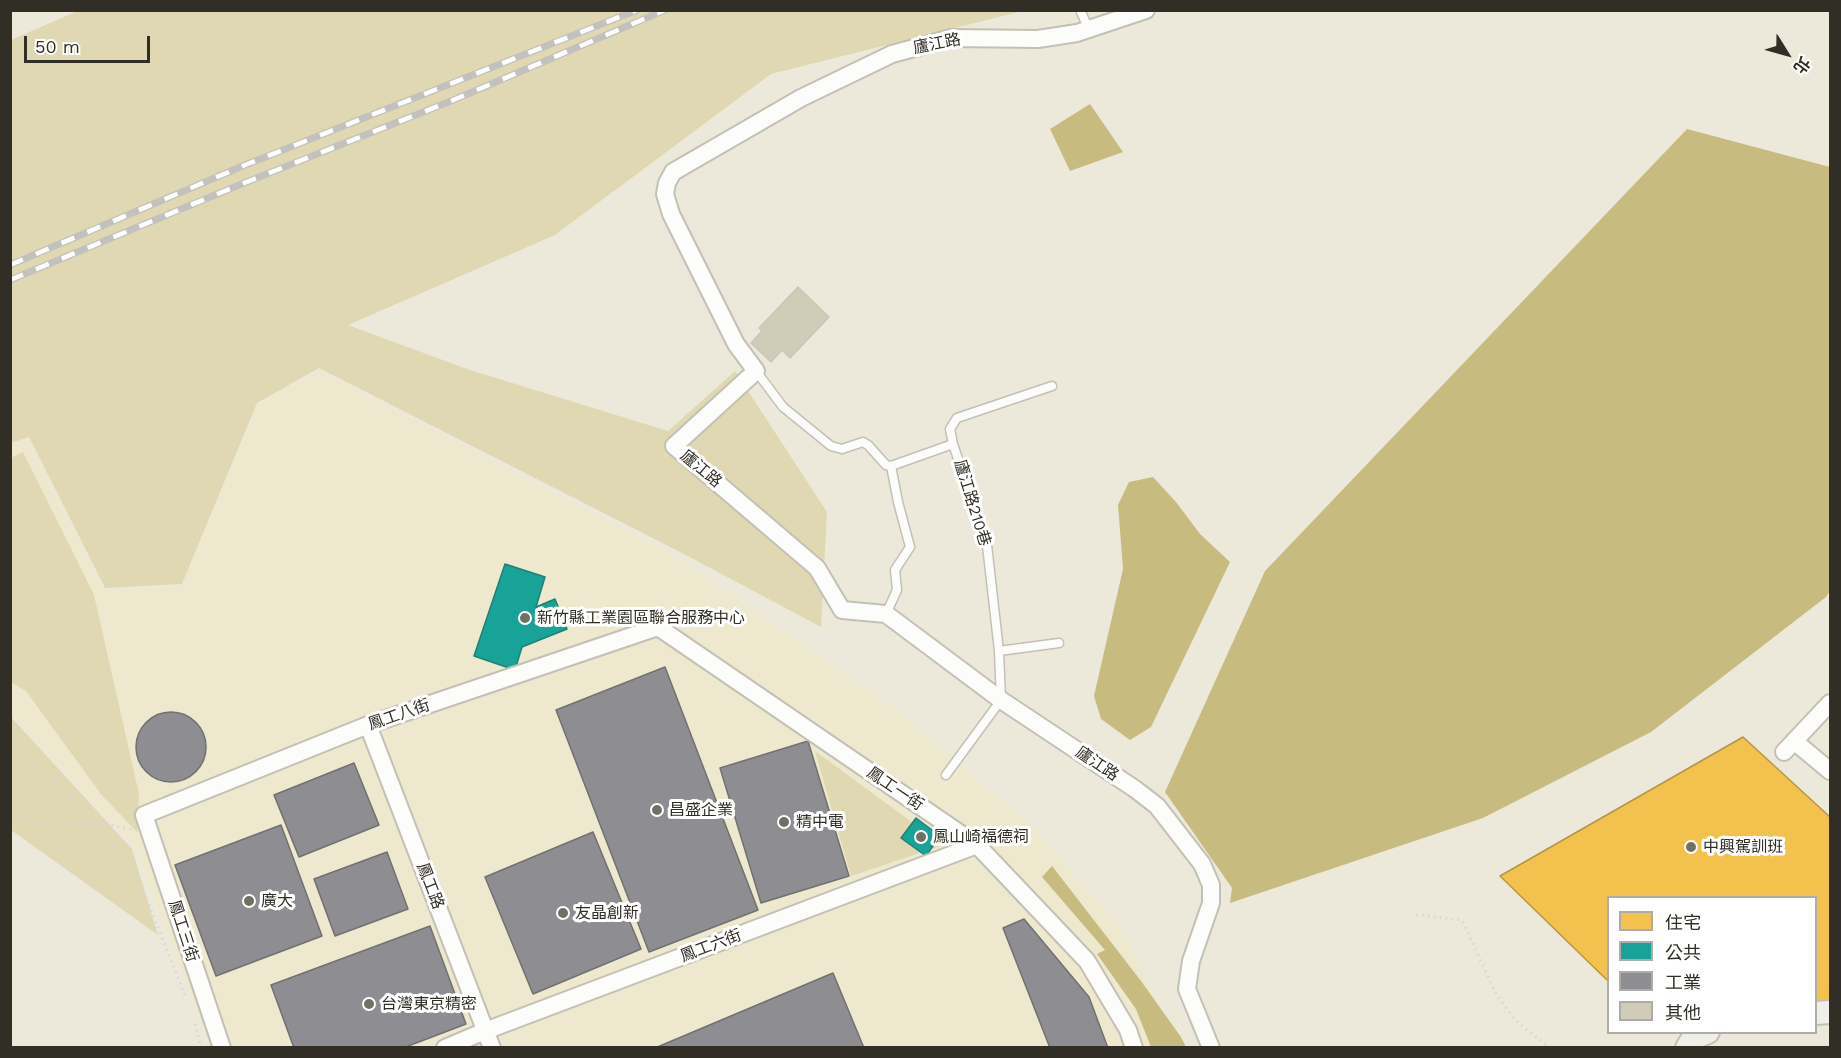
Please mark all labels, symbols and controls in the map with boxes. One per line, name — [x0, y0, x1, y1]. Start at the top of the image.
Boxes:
scale bar — [27, 24, 153, 62]
north arrow — [1757, 24, 1817, 84]
street label: 廬江路 — [912, 30, 962, 58]
text: 50 m — [35, 36, 80, 57]
text: 北 — [1789, 53, 1814, 77]
street label: 廬江路 — [676, 446, 726, 492]
street label: 廬江路210巷 — [950, 457, 994, 549]
place label: 新竹縣工業園區聯合服務中心 — [537, 608, 745, 628]
marker: 新竹縣工業園區聯合服務中心 — [518, 611, 532, 625]
street label: 鳳工八街 — [366, 696, 432, 734]
street label: 廬江路 — [1072, 743, 1122, 785]
street label: 鳳工一街 — [863, 763, 927, 815]
place label: 昌盛企業 — [669, 800, 733, 820]
marker: 昌盛企業 — [650, 803, 664, 817]
place label: 精中電 — [796, 812, 844, 832]
marker: 精中電 — [777, 815, 791, 829]
place label: 鳳山崎福德祠 — [933, 827, 1029, 847]
marker: 鳳山崎福德祠 — [914, 830, 928, 844]
place label: 中興駕訓班 — [1703, 837, 1783, 857]
marker: 中興駕訓班 — [1684, 840, 1698, 854]
street label: 鳳工路 — [412, 860, 448, 912]
place label: 廣大 — [261, 891, 293, 911]
marker: 廣大 — [242, 894, 256, 908]
legend — [1607, 896, 1817, 1034]
street label: 鳳工三街 — [164, 898, 202, 964]
place label: 友晶創新 — [575, 903, 639, 923]
marker: 友晶創新 — [556, 906, 570, 920]
text: 住宅 — [1665, 912, 1701, 933]
street label: 鳳工六街 — [678, 926, 744, 966]
text: 公共 — [1665, 942, 1701, 963]
text: 工業 — [1665, 972, 1701, 993]
place label: 台灣東京精密 — [381, 994, 477, 1014]
marker: 台灣東京精密 — [362, 997, 376, 1011]
text: 其他 — [1665, 1002, 1701, 1023]

